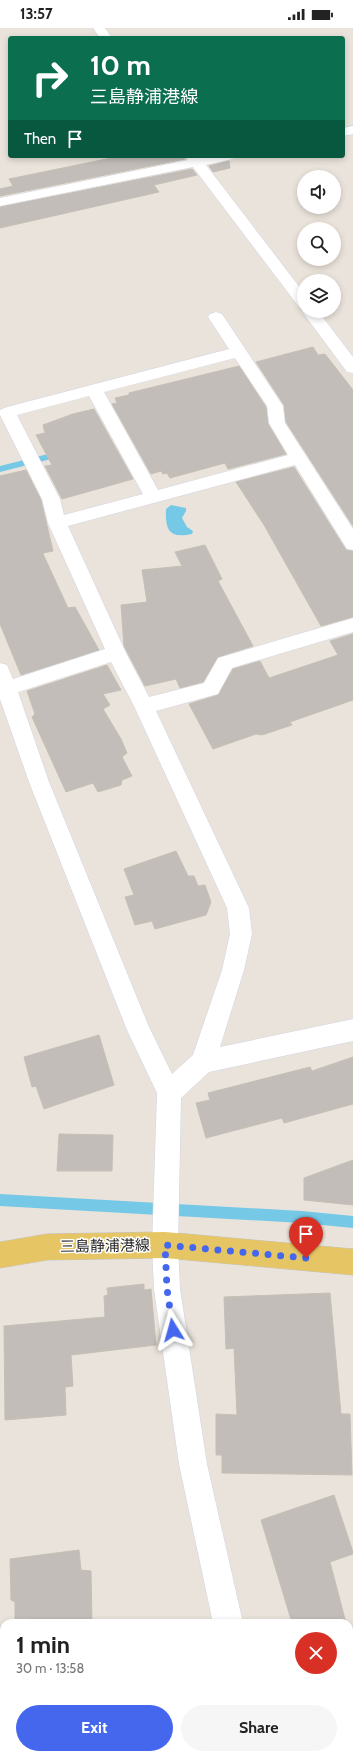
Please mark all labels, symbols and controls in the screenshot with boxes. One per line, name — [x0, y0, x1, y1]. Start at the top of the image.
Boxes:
text: 13:57 — [20, 5, 53, 23]
text: 10 m — [90, 48, 151, 82]
icon: right — [24, 52, 76, 104]
text: 三島静浦港線 — [90, 86, 198, 108]
icon: arrive — [64, 128, 86, 150]
text: Then — [24, 130, 56, 148]
map controls — [297, 170, 341, 318]
button: sound — [297, 170, 341, 214]
button: search — [297, 222, 341, 266]
button: layers — [297, 274, 341, 318]
pin — [289, 1217, 323, 1258]
icon: arrive — [295, 1223, 317, 1245]
street label: 三島静浦港線 — [60, 1236, 150, 1256]
position arrow — [152, 1309, 194, 1351]
text: 1 min — [16, 1630, 70, 1659]
button: close — [295, 1632, 337, 1674]
text: 30 m · 13:58 — [16, 1660, 84, 1676]
button: Exit — [16, 1705, 173, 1751]
button: Share — [181, 1705, 337, 1751]

